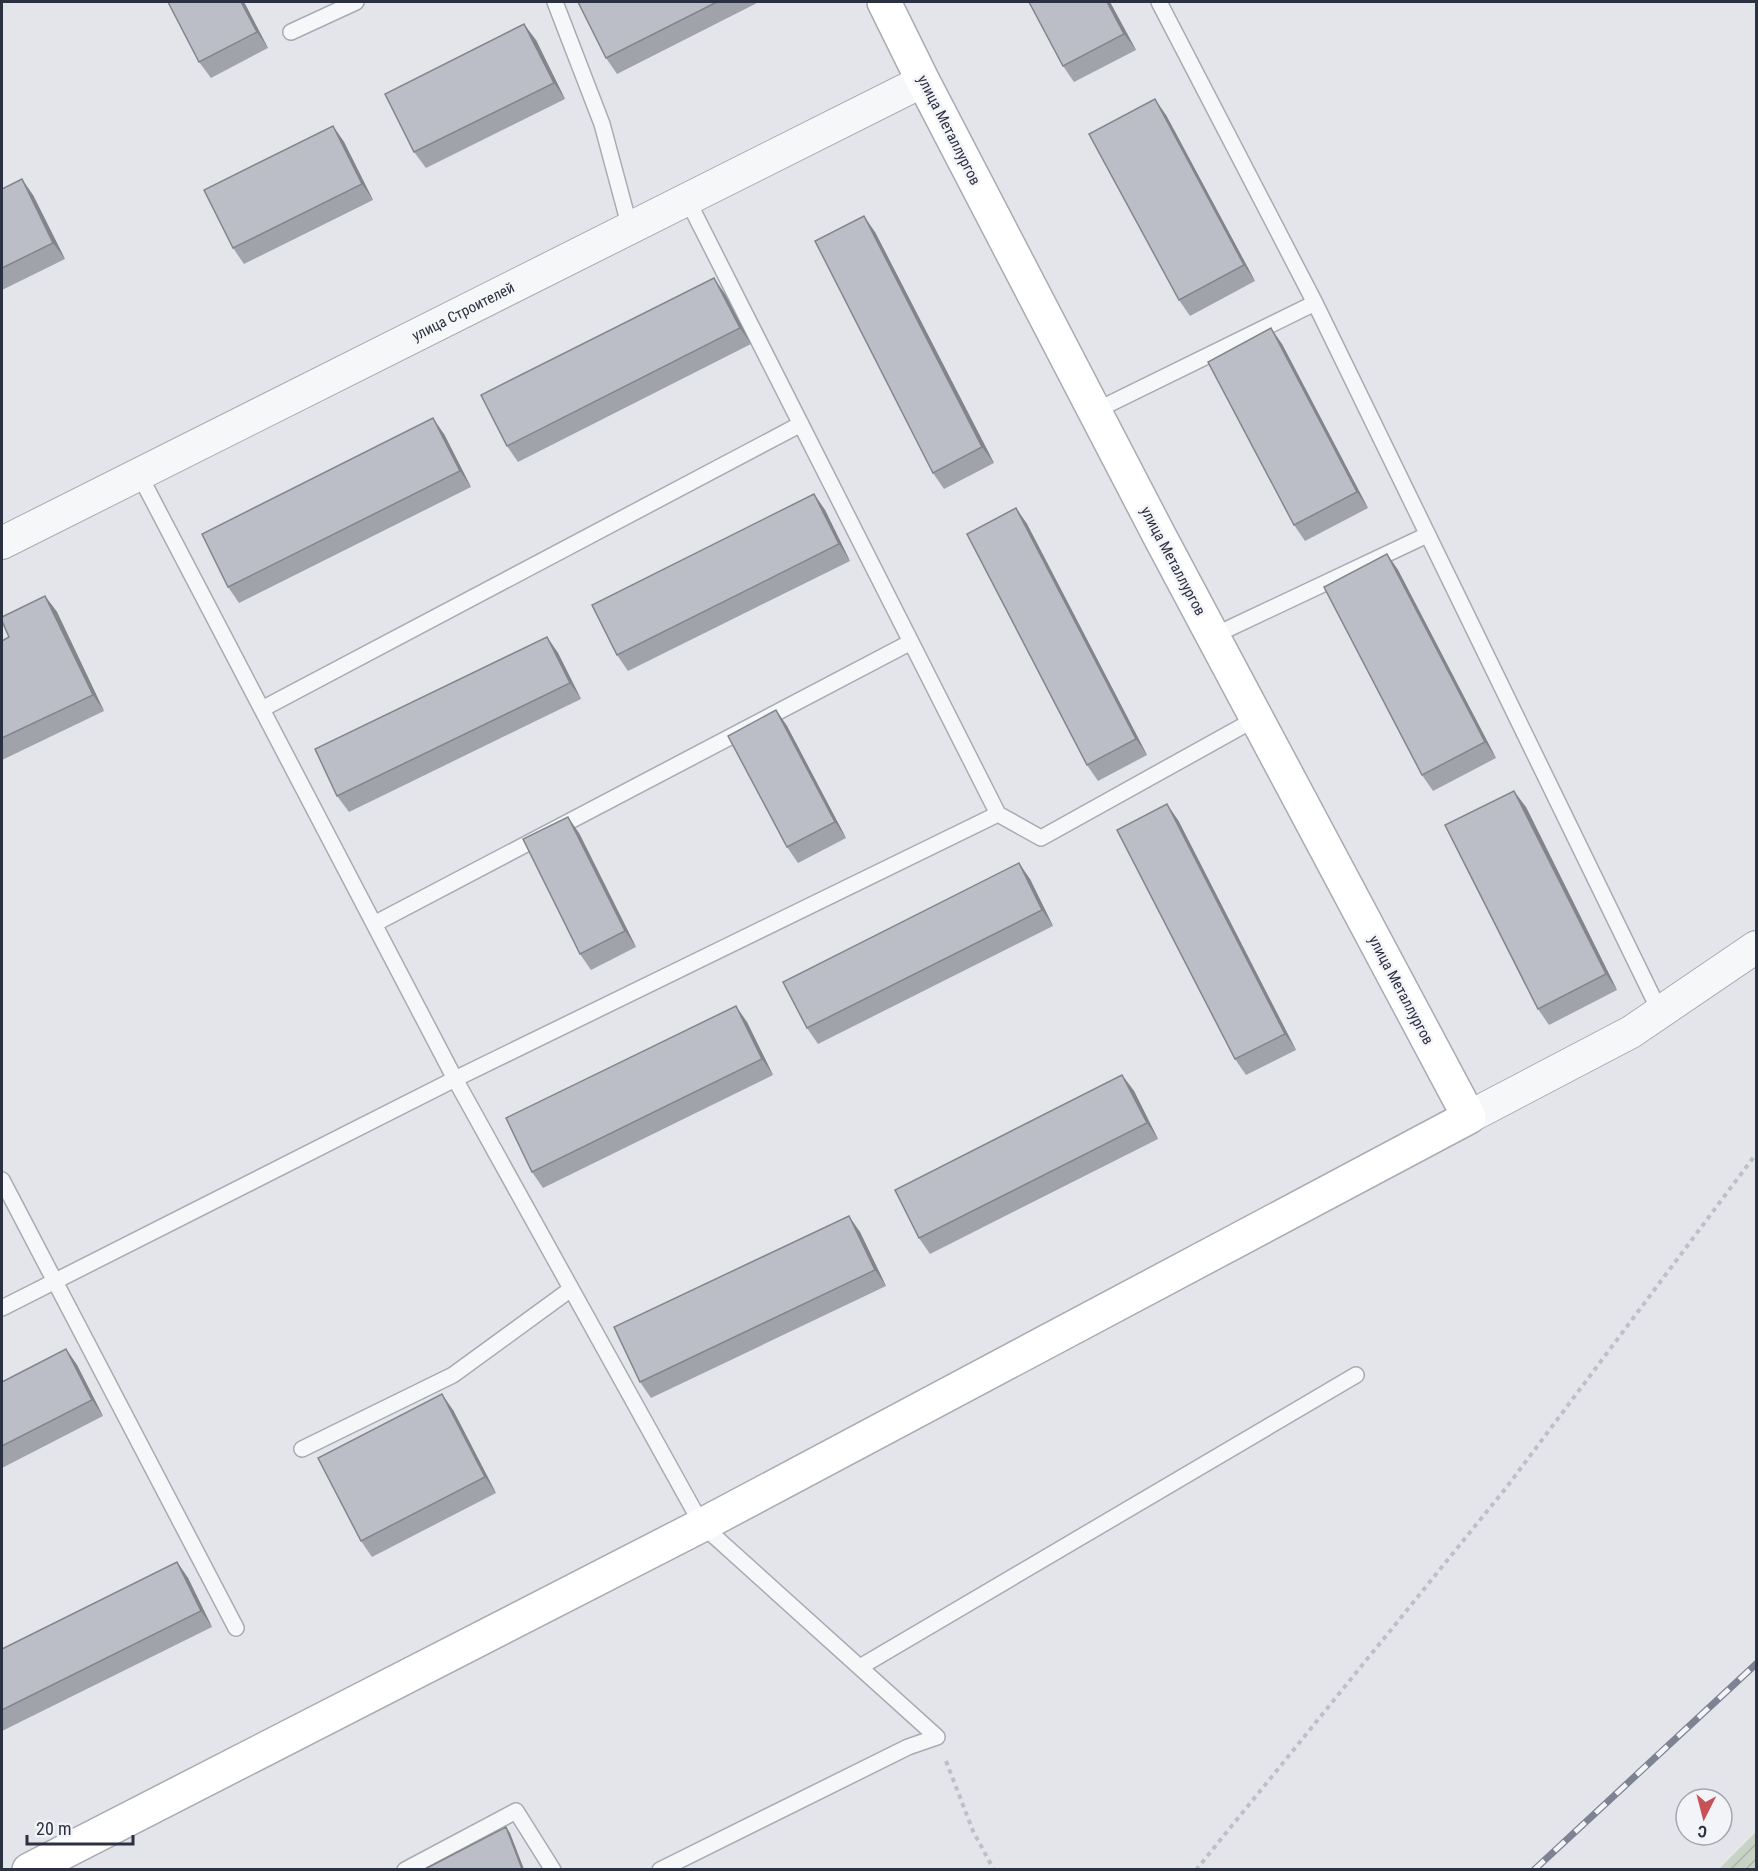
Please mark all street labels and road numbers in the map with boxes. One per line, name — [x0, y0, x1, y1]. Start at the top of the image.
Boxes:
street label: улица Металлургов — [914, 72, 984, 188]
street label: улица Строителей — [409, 278, 517, 345]
street label: улица Металлургов — [1137, 503, 1209, 619]
street label: улица Металлургов — [1365, 932, 1437, 1048]

